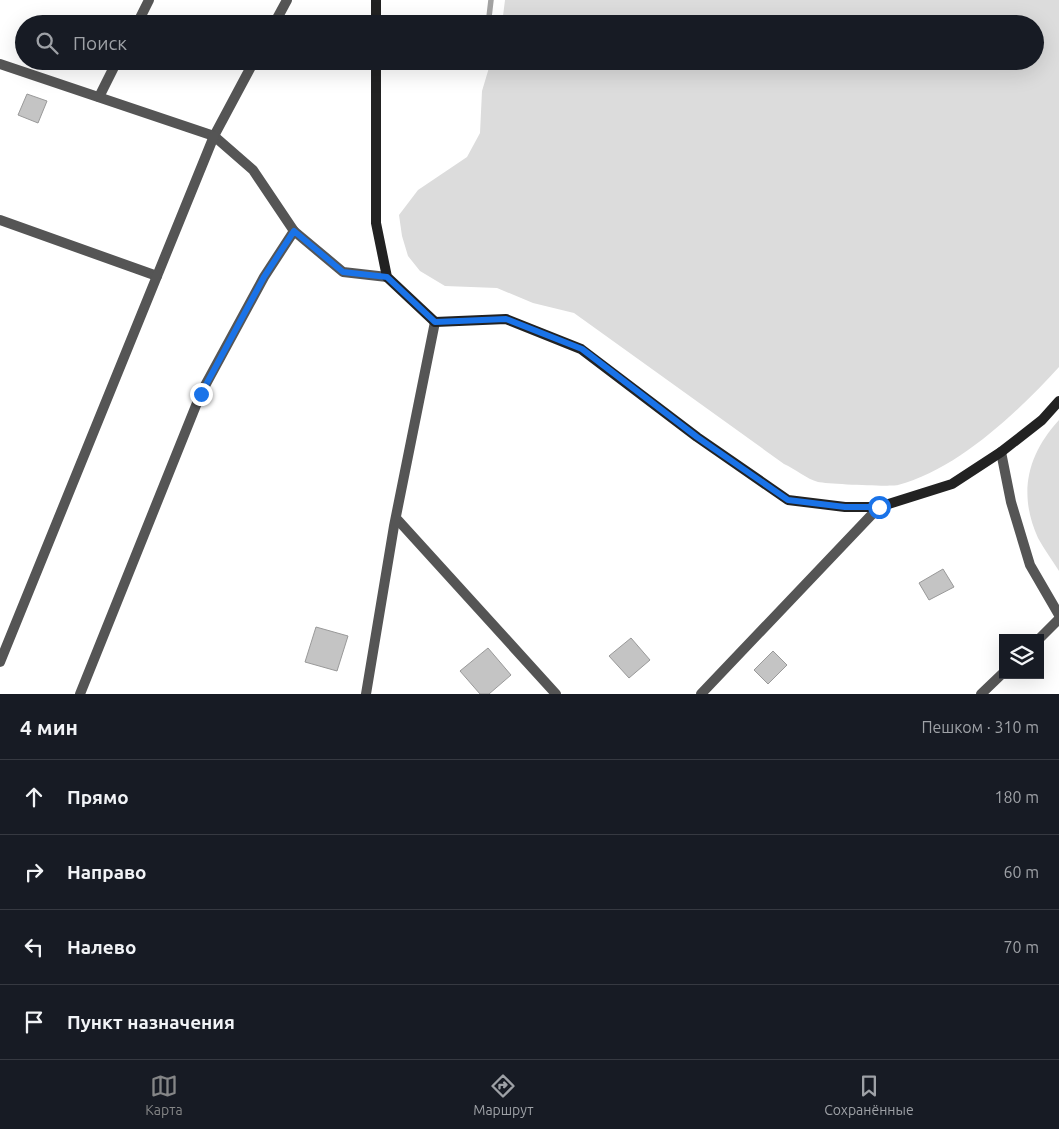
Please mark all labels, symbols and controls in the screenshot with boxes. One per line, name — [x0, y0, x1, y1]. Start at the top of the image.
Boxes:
search box — [15, 15, 1044, 70]
icon: search — [33, 29, 61, 57]
text: Поиск — [73, 32, 127, 54]
route end — [190, 383, 213, 406]
route start — [868, 496, 891, 519]
map controls — [999, 634, 1044, 679]
button: layers — [999, 634, 1044, 679]
text: 4 мин — [20, 715, 78, 739]
text: Пешком · 310 m — [921, 718, 1039, 736]
icon: ahead — [20, 783, 48, 811]
text: Прямо — [67, 786, 129, 808]
text: 180 m — [994, 788, 1039, 806]
icon: right — [20, 858, 48, 886]
text: Направо — [67, 861, 147, 883]
text: 60 m — [1003, 863, 1039, 881]
icon: left — [20, 933, 48, 961]
text: Налево — [67, 936, 136, 958]
text: 70 m — [1003, 938, 1039, 956]
icon: arrive — [20, 1008, 48, 1036]
text: Пункт назначения — [67, 1011, 235, 1033]
tab: Карта — [145, 1072, 183, 1118]
tab: Маршрут — [473, 1072, 534, 1118]
tab: Сохранённые — [824, 1072, 914, 1118]

